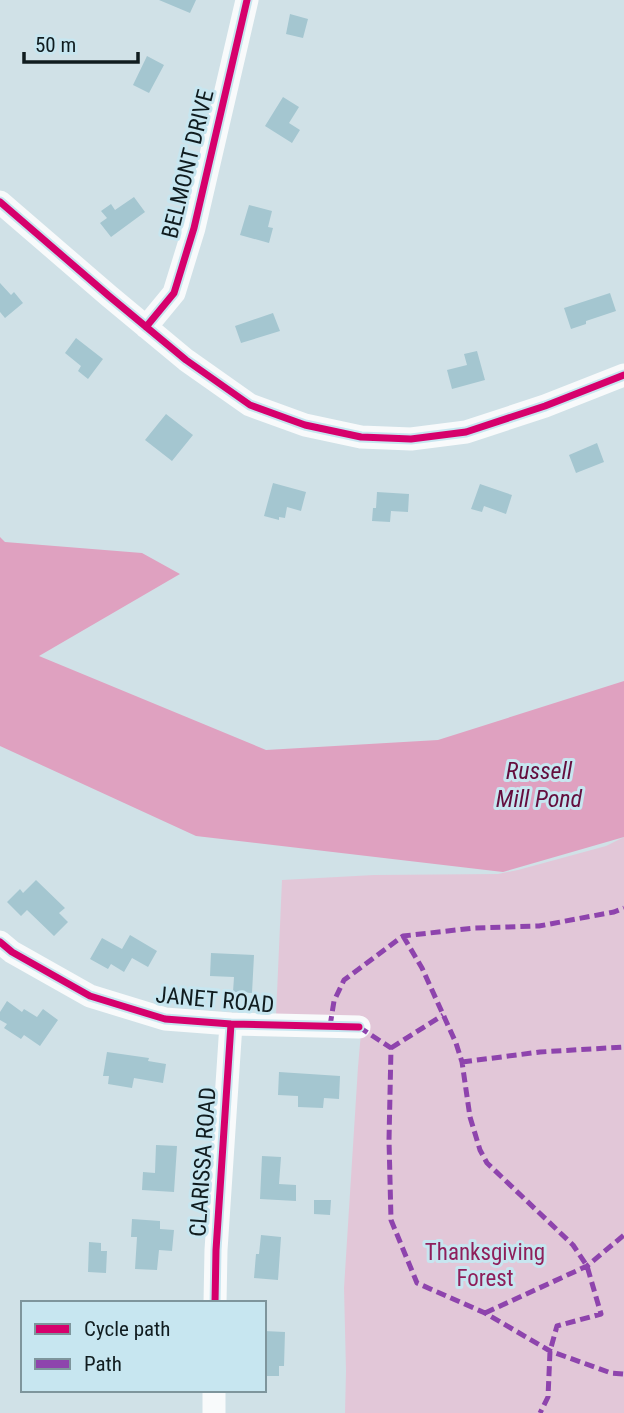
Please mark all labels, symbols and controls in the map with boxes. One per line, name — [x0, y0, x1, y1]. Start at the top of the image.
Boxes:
scale bar — [24, 21, 138, 65]
text: 50 m — [35, 33, 76, 57]
street label: BELMONT DRIVE — [156, 87, 220, 241]
water label: Russell Mill Pond — [496, 757, 583, 813]
street label: JANET ROAD — [155, 981, 275, 1019]
street label: CLARISSA ROAD — [184, 1086, 222, 1238]
park label: Thanksgiving Forest — [425, 1239, 545, 1292]
legend — [21, 1301, 266, 1392]
text: Cycle path — [84, 1317, 170, 1341]
text: Path — [84, 1352, 122, 1376]

